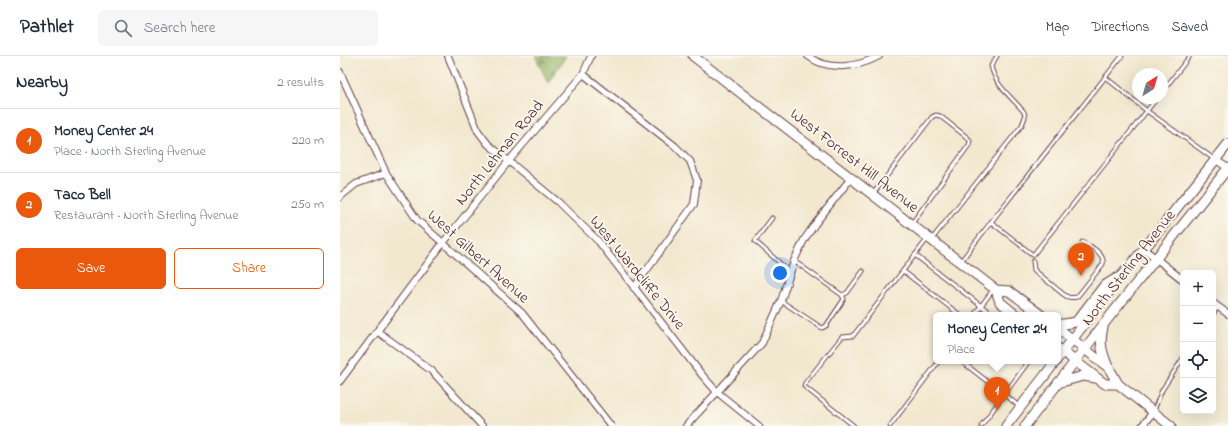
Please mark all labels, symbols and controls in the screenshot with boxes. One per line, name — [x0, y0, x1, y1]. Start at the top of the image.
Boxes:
search box — [98, 10, 378, 46]
text: Pathlet — [20, 14, 74, 41]
icon: search — [112, 17, 134, 39]
text: Search here — [144, 17, 215, 39]
text: Map — [1046, 17, 1069, 38]
text: Directions — [1091, 17, 1149, 38]
text: Saved — [1171, 17, 1208, 38]
north arrow — [1132, 68, 1168, 104]
text: Nearby — [16, 70, 68, 95]
text: 2 results — [277, 73, 324, 92]
street label: North Lehman Road — [450, 95, 550, 211]
street label: West Forrest Hill Avenue — [784, 103, 924, 220]
text: Money Center 24 — [54, 120, 153, 142]
text: 1 — [27, 131, 31, 150]
text: 220 m — [292, 131, 324, 150]
text: Place · North Sterling Avenue — [54, 142, 206, 161]
text: Taco Bell — [54, 184, 111, 206]
text: 2 — [26, 195, 32, 214]
text: 250 m — [291, 195, 324, 214]
street label: West Gilbert Avenue — [421, 204, 535, 310]
street label: North Sterling Avenue — [1076, 204, 1182, 331]
text: Restaurant · North Sterling Avenue — [54, 206, 238, 225]
street label: West Wardcliffe Drive — [583, 211, 691, 336]
pin: 2 — [1068, 243, 1094, 276]
button: Save — [16, 248, 166, 289]
button: Share — [174, 248, 324, 289]
your location — [770, 263, 790, 283]
map controls — [1180, 270, 1216, 414]
button: + — [1180, 270, 1216, 306]
button: − — [1180, 306, 1216, 342]
popup — [933, 312, 1061, 364]
text: Money Center 24 — [947, 318, 1047, 340]
text: Place — [947, 340, 975, 359]
button: locate — [1180, 342, 1216, 378]
pin: 1 — [984, 377, 1010, 410]
button: layers — [1180, 378, 1216, 414]

